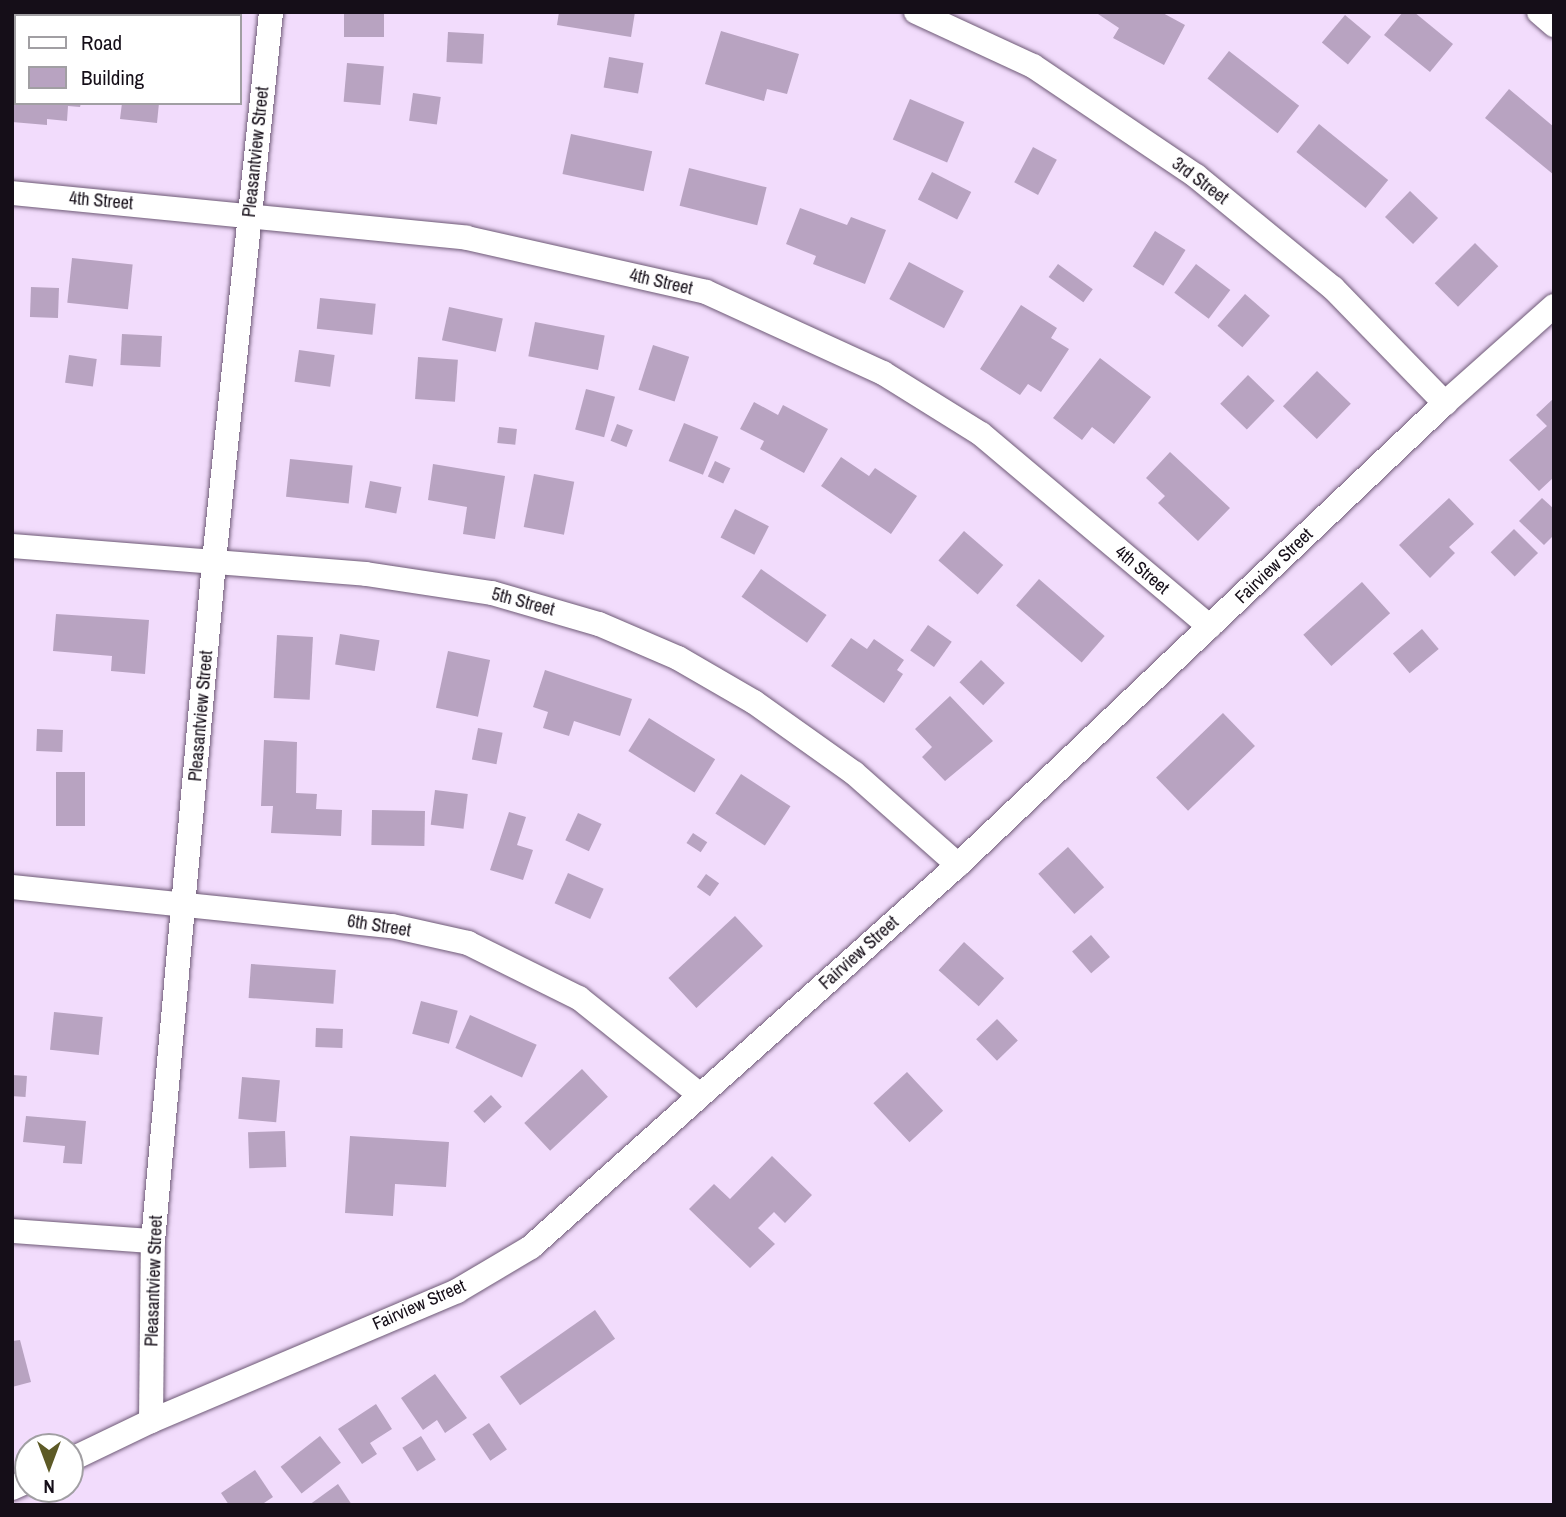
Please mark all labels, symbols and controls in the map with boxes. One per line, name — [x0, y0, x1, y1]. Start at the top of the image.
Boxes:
legend — [14, 14, 242, 105]
text: Road — [81, 28, 122, 57]
text: Building — [81, 63, 144, 92]
street label: Pleasantview Street — [238, 86, 274, 218]
street label: 3rd Street — [1168, 153, 1232, 209]
street label: 4th Street — [68, 187, 134, 215]
street label: 4th Street — [627, 264, 695, 300]
street label: Fairview Street — [1231, 524, 1317, 608]
street label: 4th Street — [1111, 541, 1173, 599]
street label: 5th Street — [489, 583, 557, 621]
street label: Pleasantview Street — [185, 650, 217, 782]
street label: 6th Street — [346, 910, 412, 942]
street label: Fairview Street — [815, 912, 903, 994]
street label: Pleasantview Street — [141, 1215, 167, 1347]
street label: Fairview Street — [369, 1275, 469, 1335]
north arrow — [14, 1433, 84, 1503]
text: N — [43, 1474, 55, 1500]

